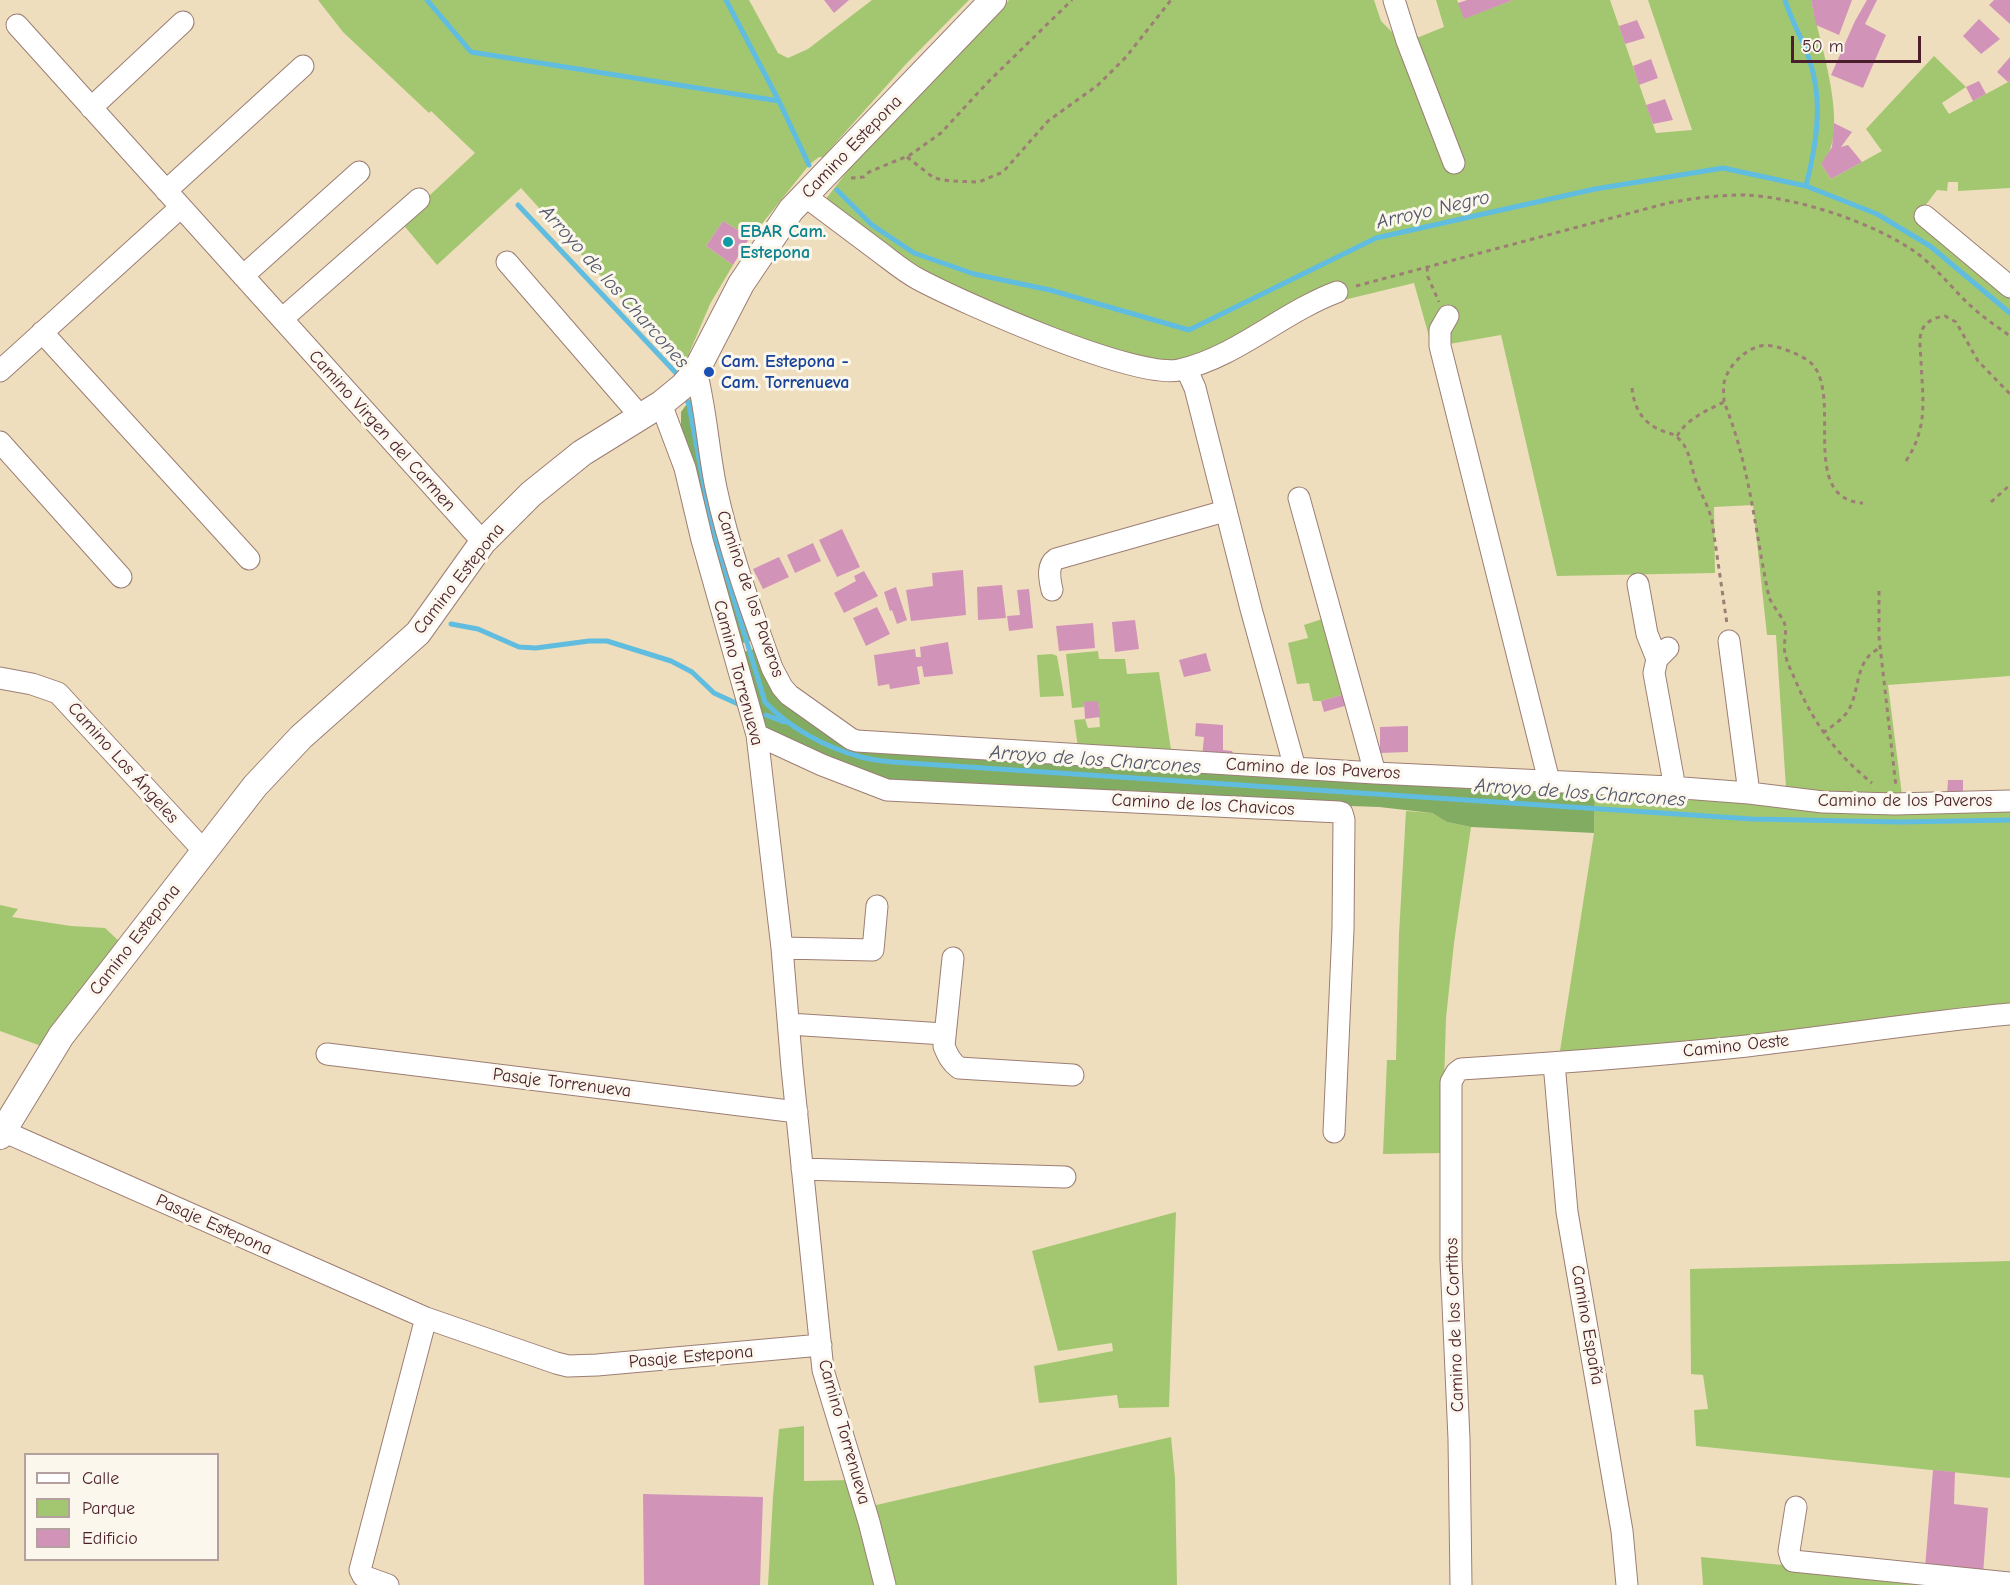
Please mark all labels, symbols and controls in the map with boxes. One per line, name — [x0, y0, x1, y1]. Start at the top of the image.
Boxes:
scale bar — [1794, 24, 1924, 62]
text: 50 m — [1802, 36, 1844, 57]
street label: Camino Estepona — [797, 91, 907, 203]
water label: Arroyo Negro — [1374, 185, 1492, 235]
water label: Arroyo de los Charcones — [534, 200, 694, 374]
place label: EBAR Cam. Estepona — [740, 221, 826, 264]
marker: EBAR Cam. Estepona — [721, 235, 735, 249]
street label: Camino Virgen del Carmen — [304, 346, 460, 516]
place label: Cam. Estepona - Cam. Torrenueva — [721, 351, 849, 394]
marker: Cam. Estepona - Cam. Torrenueva — [702, 365, 716, 379]
street label: Camino de los Paveros — [711, 508, 789, 680]
street label: Camino Estepona — [409, 519, 509, 639]
street label: Camino Torrenueva — [708, 598, 768, 748]
street label: Camino Los Ángeles — [63, 698, 183, 828]
water label: Arroyo de los Charcones — [989, 741, 1201, 779]
street label: Camino de los Paveros — [1225, 754, 1401, 784]
water label: Arroyo de los Charcones — [1474, 774, 1686, 812]
street label: Camino de los Chavicos — [1111, 789, 1295, 821]
street label: Camino de los Paveros — [1818, 790, 1992, 812]
street label: Camino Estepona — [85, 880, 185, 1000]
street label: Camino Oeste — [1682, 1030, 1790, 1062]
street label: Pasaje Torrenueva — [491, 1064, 633, 1102]
street label: Pasaje Estepona — [153, 1190, 275, 1260]
street label: Camino de los Cortitos — [1441, 1237, 1469, 1413]
street label: Camino España — [1566, 1263, 1608, 1387]
street label: Pasaje Estepona — [628, 1341, 754, 1373]
street label: Camino Torrenueva — [813, 1357, 875, 1507]
legend — [24, 1453, 219, 1561]
text: Calle — [82, 1468, 119, 1489]
text: Parque — [82, 1498, 135, 1519]
text: Edificio — [82, 1528, 138, 1549]

